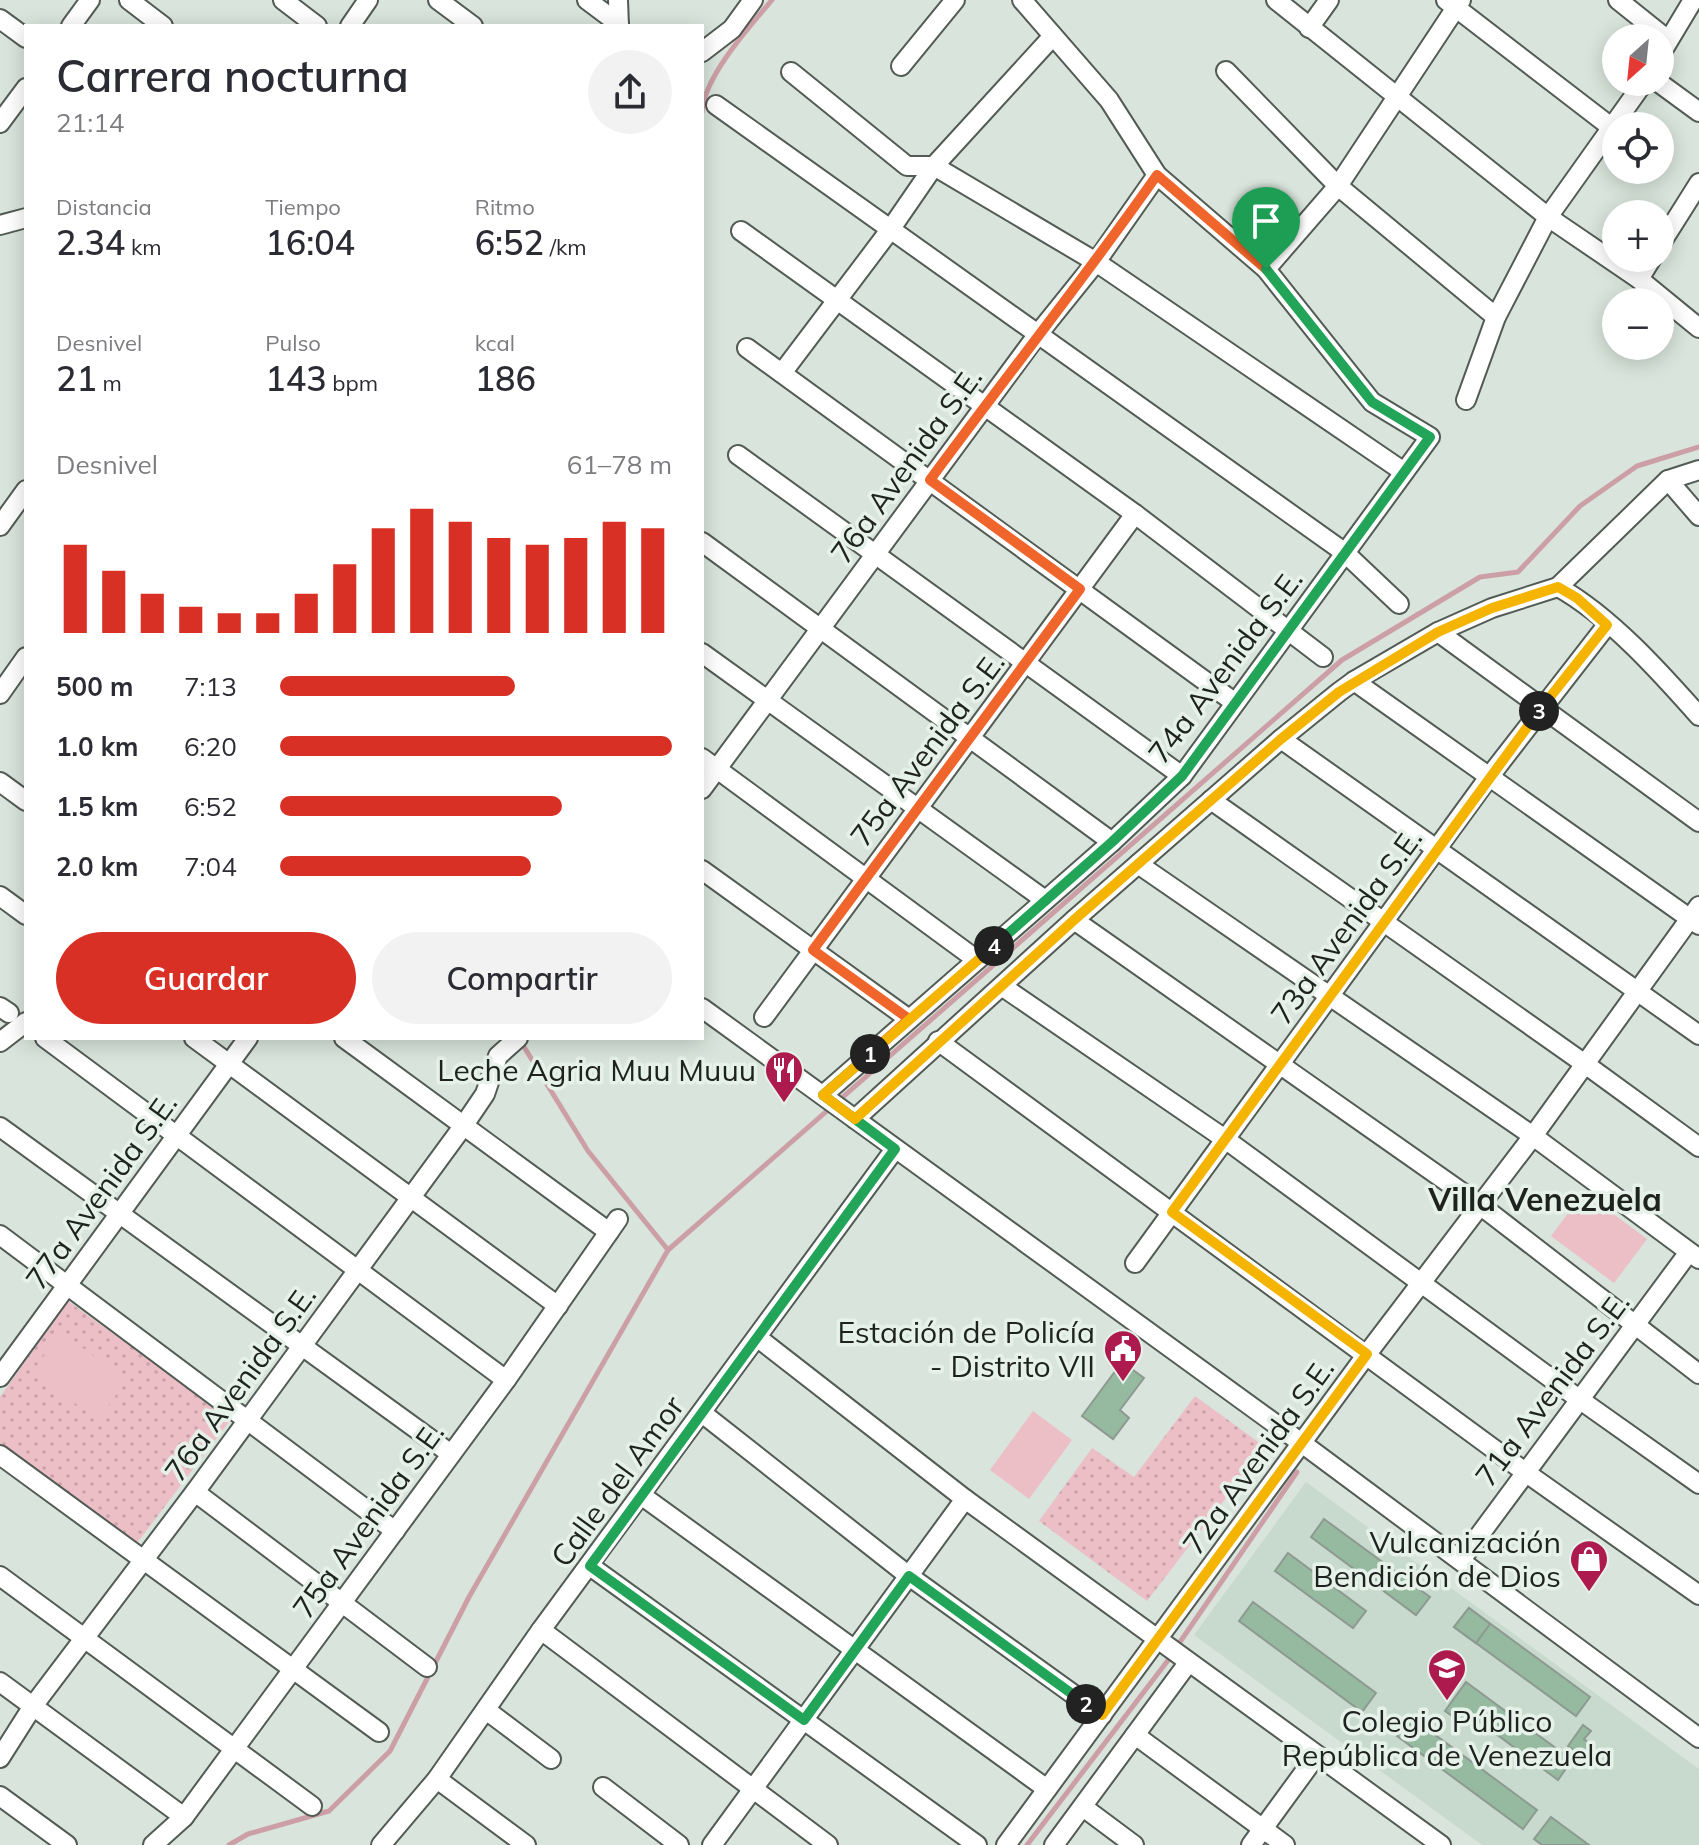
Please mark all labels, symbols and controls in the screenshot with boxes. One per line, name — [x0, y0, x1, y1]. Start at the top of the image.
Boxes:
north arrow — [1602, 24, 1674, 96]
map controls — [1602, 24, 1674, 360]
text: Carrera nocturna — [56, 48, 409, 103]
button: share — [588, 50, 672, 134]
text: 21:14 — [56, 106, 124, 139]
button: locate — [1602, 112, 1674, 184]
pin — [1232, 187, 1300, 269]
text: Distancia — [56, 193, 152, 221]
text: Tiempo — [265, 193, 341, 221]
text: Ritmo — [475, 193, 535, 221]
icon: arrive — [1244, 199, 1288, 243]
button: + — [1602, 200, 1674, 272]
text: 2.34 — [56, 221, 125, 264]
text: 16:04 — [265, 221, 355, 264]
text: 6:52 — [475, 221, 544, 264]
text: km — [125, 233, 162, 261]
text: /km — [544, 233, 587, 261]
button: − — [1602, 288, 1674, 360]
text: Desnivel — [56, 329, 142, 357]
text: Pulso — [265, 329, 321, 357]
text: kcal — [475, 329, 515, 357]
text: 21 — [56, 357, 97, 400]
text: 143 — [265, 357, 327, 400]
text: 186 — [475, 357, 536, 400]
street label: 76a Avenida S.E. — [822, 359, 990, 571]
text: m — [97, 369, 122, 397]
text: bpm — [327, 369, 378, 397]
text: Desnivel — [56, 448, 158, 481]
text: 61–78 m — [567, 448, 672, 481]
street label: 74a Avenida S.E. — [1140, 561, 1310, 771]
street label: 75a Avenida S.E. — [842, 644, 1012, 854]
text: 500 m — [56, 670, 133, 703]
text: 7:13 — [184, 670, 237, 703]
pin: 3 — [1519, 691, 1559, 731]
text: 3 — [1532, 697, 1546, 725]
text: 1.0 km — [56, 730, 139, 763]
text: 6:20 — [184, 730, 237, 763]
text: 1.5 km — [56, 790, 139, 823]
text: 6:52 — [184, 790, 237, 823]
street label: 73a Avenida S.E. — [1262, 820, 1430, 1032]
text: 2.0 km — [56, 850, 139, 883]
text: 7:04 — [184, 850, 237, 883]
pin: 4 — [974, 926, 1014, 966]
button: Guardar — [56, 932, 356, 1024]
button: Compartir — [372, 932, 672, 1024]
text: 4 — [987, 932, 1001, 960]
pin: 1 — [850, 1034, 890, 1074]
text: 1 — [863, 1040, 877, 1068]
restaurant icon: Leche Agria Muu Muuu — [763, 1049, 805, 1104]
place label: Leche Agria Muu Muuu — [437, 1051, 756, 1089]
street label: 77a Avenida S.E. — [17, 1085, 185, 1297]
district label: Villa Venezuela — [1427, 1179, 1662, 1219]
street label: 76a Avenida S.E. — [156, 1277, 324, 1489]
street label: 71a Avenida S.E. — [1467, 1284, 1637, 1494]
place label: Estación de Policía - Distrito VII — [837, 1313, 1095, 1385]
public building icon: Estación de Policía - Distrito VII — [1102, 1328, 1144, 1383]
street label: 72a Avenida S.E. — [1174, 1350, 1342, 1562]
street label: Calle del Amor — [542, 1388, 692, 1574]
street label: 75a Avenida S.E. — [284, 1414, 452, 1626]
place label: Vulcanización Bendición de Dios — [1313, 1523, 1561, 1595]
shop icon: Vulcanización Bendición de Dios — [1568, 1538, 1610, 1593]
school or university icon: Colegio Público República de Venezuela — [1426, 1647, 1468, 1702]
pin: 2 — [1066, 1684, 1106, 1724]
text: 2 — [1079, 1690, 1093, 1718]
place label: Colegio Público República de Venezuela — [1282, 1702, 1612, 1774]

